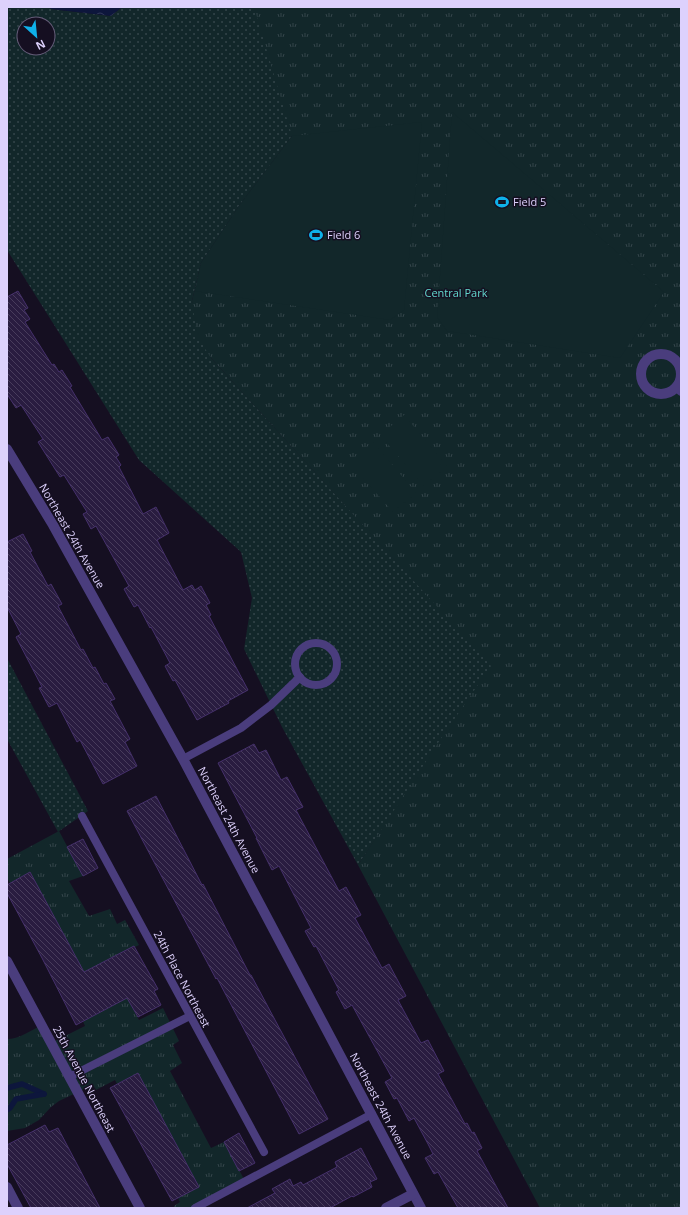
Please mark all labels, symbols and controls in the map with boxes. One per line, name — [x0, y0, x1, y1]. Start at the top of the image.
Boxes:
north arrow — [16, 16, 56, 56]
text: N — [33, 37, 48, 54]
sports icon: Field 5 — [494, 194, 510, 210]
place label: Field 5 — [513, 194, 546, 209]
sports icon: Field 6 — [308, 227, 324, 243]
place label: Field 6 — [327, 227, 360, 242]
park label: Central Park — [424, 285, 488, 300]
street label: Northeast 24th Avenue — [36, 481, 109, 591]
street label: Northeast 24th Avenue — [195, 764, 264, 876]
street label: 24th Place Northeast — [151, 928, 214, 1030]
street label: 25th Avenue Northeast — [50, 1023, 119, 1135]
street label: Northeast 24th Avenue — [347, 1050, 416, 1162]

